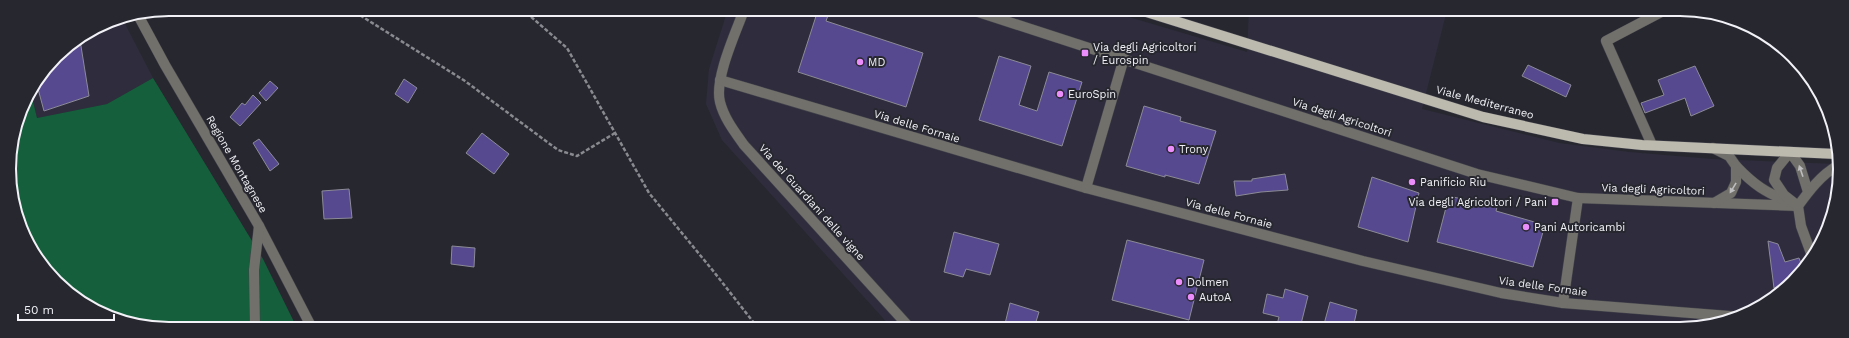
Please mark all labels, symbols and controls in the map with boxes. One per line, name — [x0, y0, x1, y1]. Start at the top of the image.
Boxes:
place label: Via degli Agricoltori / Eurospin — [1093, 41, 1197, 67]
marker: Via degli Agricoltori / Eurospin — [1080, 48, 1090, 58]
place label: MD — [868, 56, 885, 69]
marker: MD — [855, 57, 865, 67]
street label: Viale Mediterraneo — [1434, 83, 1535, 122]
place label: EuroSpin — [1068, 88, 1116, 101]
marker: EuroSpin — [1055, 89, 1065, 99]
street label: Via degli Agricoltori — [1291, 95, 1393, 140]
street label: Via delle Fornaie — [872, 107, 961, 146]
street label: Regione Montagnese — [203, 113, 270, 215]
street label: Via dei Guardiani delle vigne — [756, 142, 867, 263]
place label: Trony — [1179, 143, 1208, 156]
marker: Trony — [1166, 144, 1176, 154]
one-way arrow — [1798, 165, 1804, 177]
place label: Panificio Riu — [1420, 176, 1486, 189]
marker: Panificio Riu — [1407, 177, 1417, 187]
street label: Via degli Agricoltori — [1601, 181, 1705, 198]
one-way arrow — [1729, 182, 1736, 194]
street label: Via delle Fornaie — [1184, 196, 1274, 231]
place label: Via degli Agricoltori / Pani — [1408, 196, 1547, 209]
marker: Via degli Agricoltori / Pani — [1550, 197, 1560, 207]
place label: Pani Autoricambi — [1534, 221, 1625, 234]
marker: Pani Autoricambi — [1521, 222, 1531, 232]
street label: Via delle Fornaie — [1498, 274, 1588, 299]
place label: Dolmen — [1187, 276, 1229, 289]
marker: Dolmen — [1174, 277, 1184, 287]
place label: AutoA — [1199, 291, 1231, 304]
marker: AutoA — [1186, 292, 1196, 302]
scale bar — [18, 296, 114, 322]
text: 50 m — [24, 303, 54, 317]

